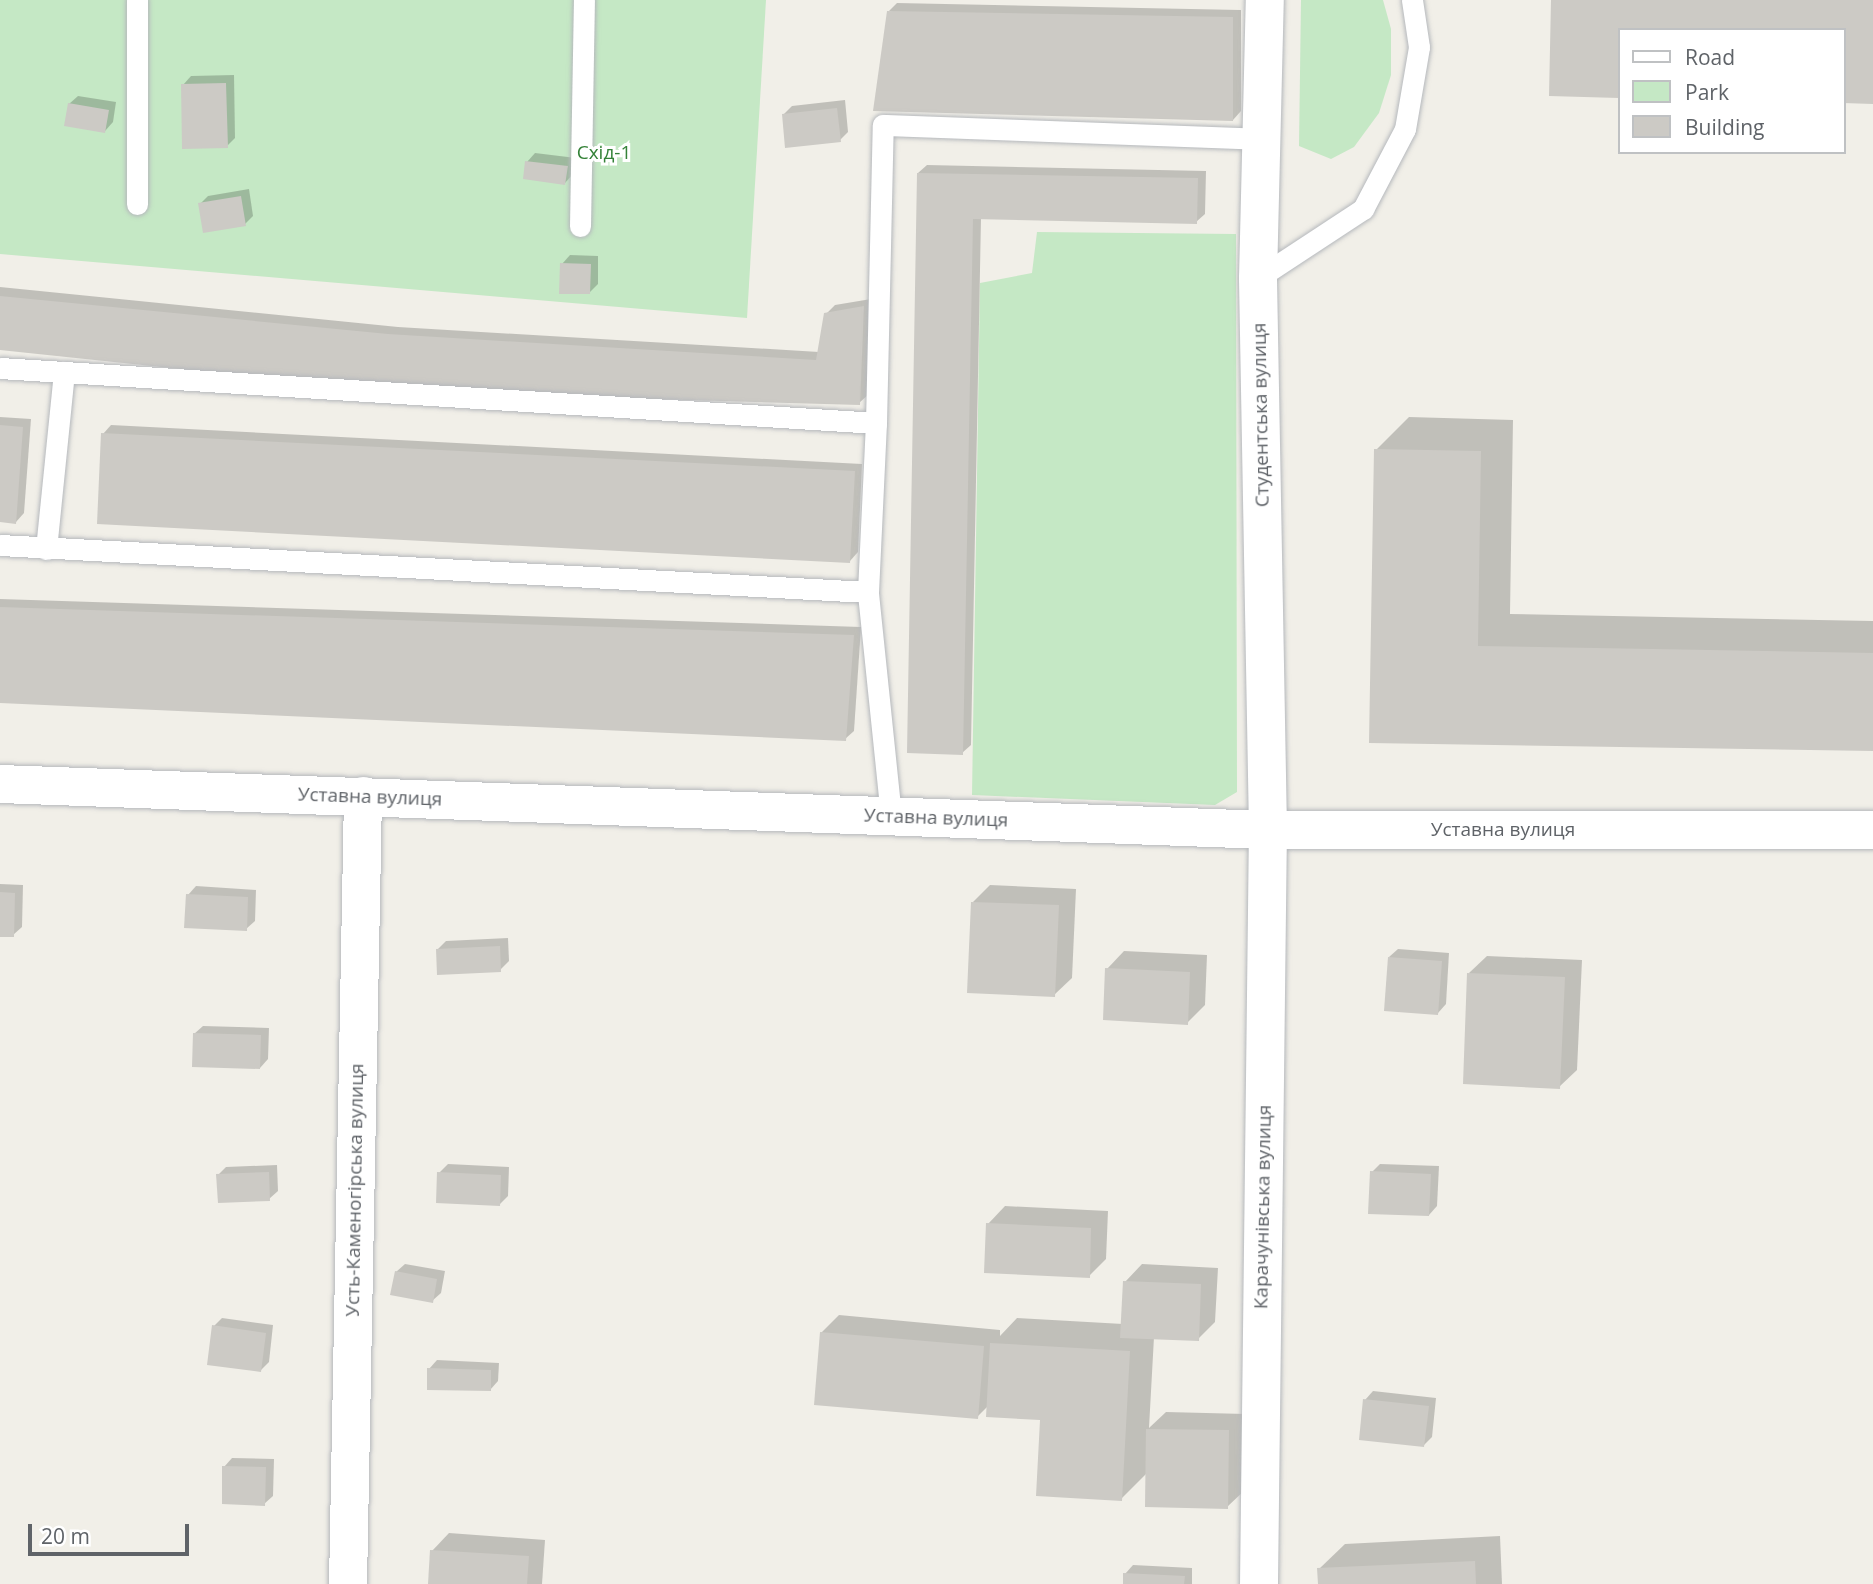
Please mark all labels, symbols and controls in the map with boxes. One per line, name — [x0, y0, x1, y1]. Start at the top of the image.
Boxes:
legend — [1618, 28, 1845, 154]
text: Road — [1685, 43, 1735, 71]
text: Park — [1685, 78, 1729, 106]
text: Building — [1685, 113, 1764, 141]
park label: Схід-1 — [577, 142, 631, 164]
street label: Студентська вулиця — [1248, 323, 1274, 507]
street label: Уставна вулиця — [297, 783, 443, 811]
street label: Уставна вулиця — [863, 804, 1009, 832]
street label: Уставна вулиця — [1431, 819, 1575, 841]
street label: Усть-Каменогірська вулиця — [341, 1063, 369, 1317]
street label: Карачунівська вулиця — [1250, 1105, 1276, 1309]
scale bar — [32, 1510, 192, 1554]
text: 20 m — [41, 1522, 90, 1550]

